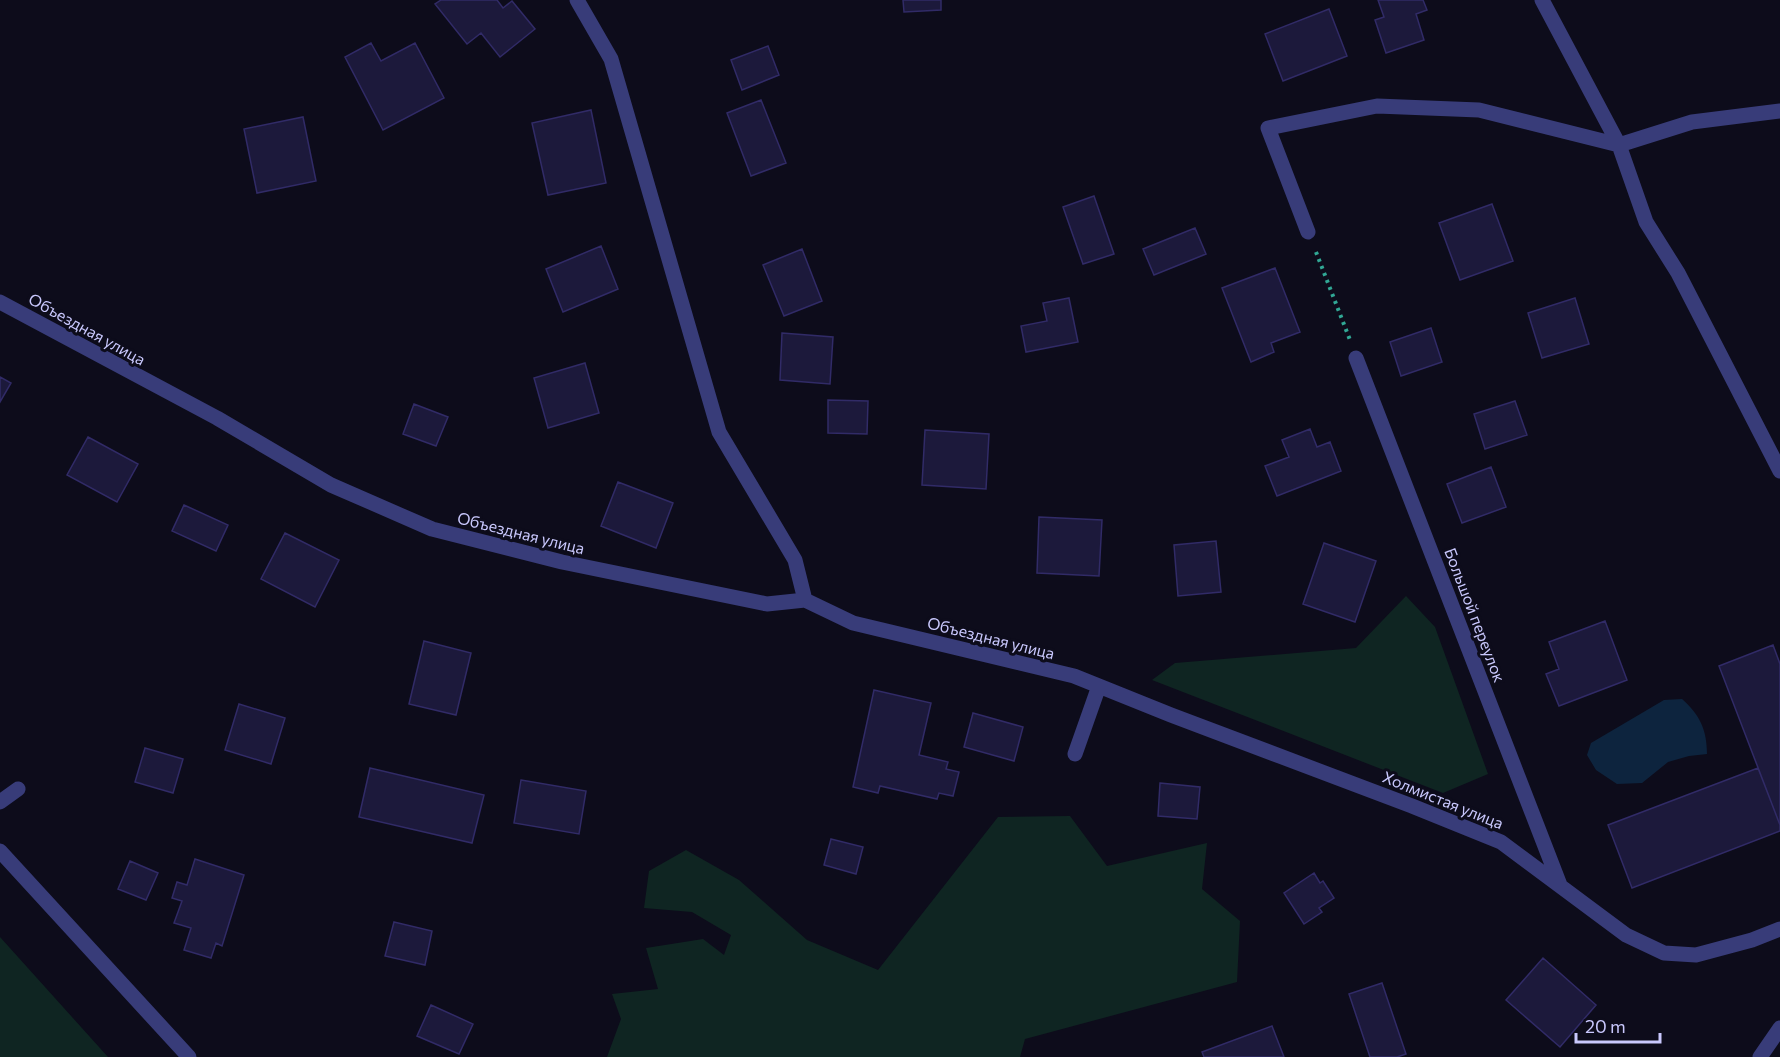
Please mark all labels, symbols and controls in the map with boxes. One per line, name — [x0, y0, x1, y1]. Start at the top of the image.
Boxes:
street label: Объездная улица — [26, 289, 149, 369]
street label: Объездная улица — [455, 507, 587, 558]
street label: Большой переулок — [1441, 545, 1510, 685]
street label: Объездная улица — [925, 612, 1057, 663]
street label: Холмистая улица — [1380, 767, 1506, 832]
scale bar — [1576, 1006, 1660, 1044]
text: 20 m — [1585, 1015, 1626, 1037]

